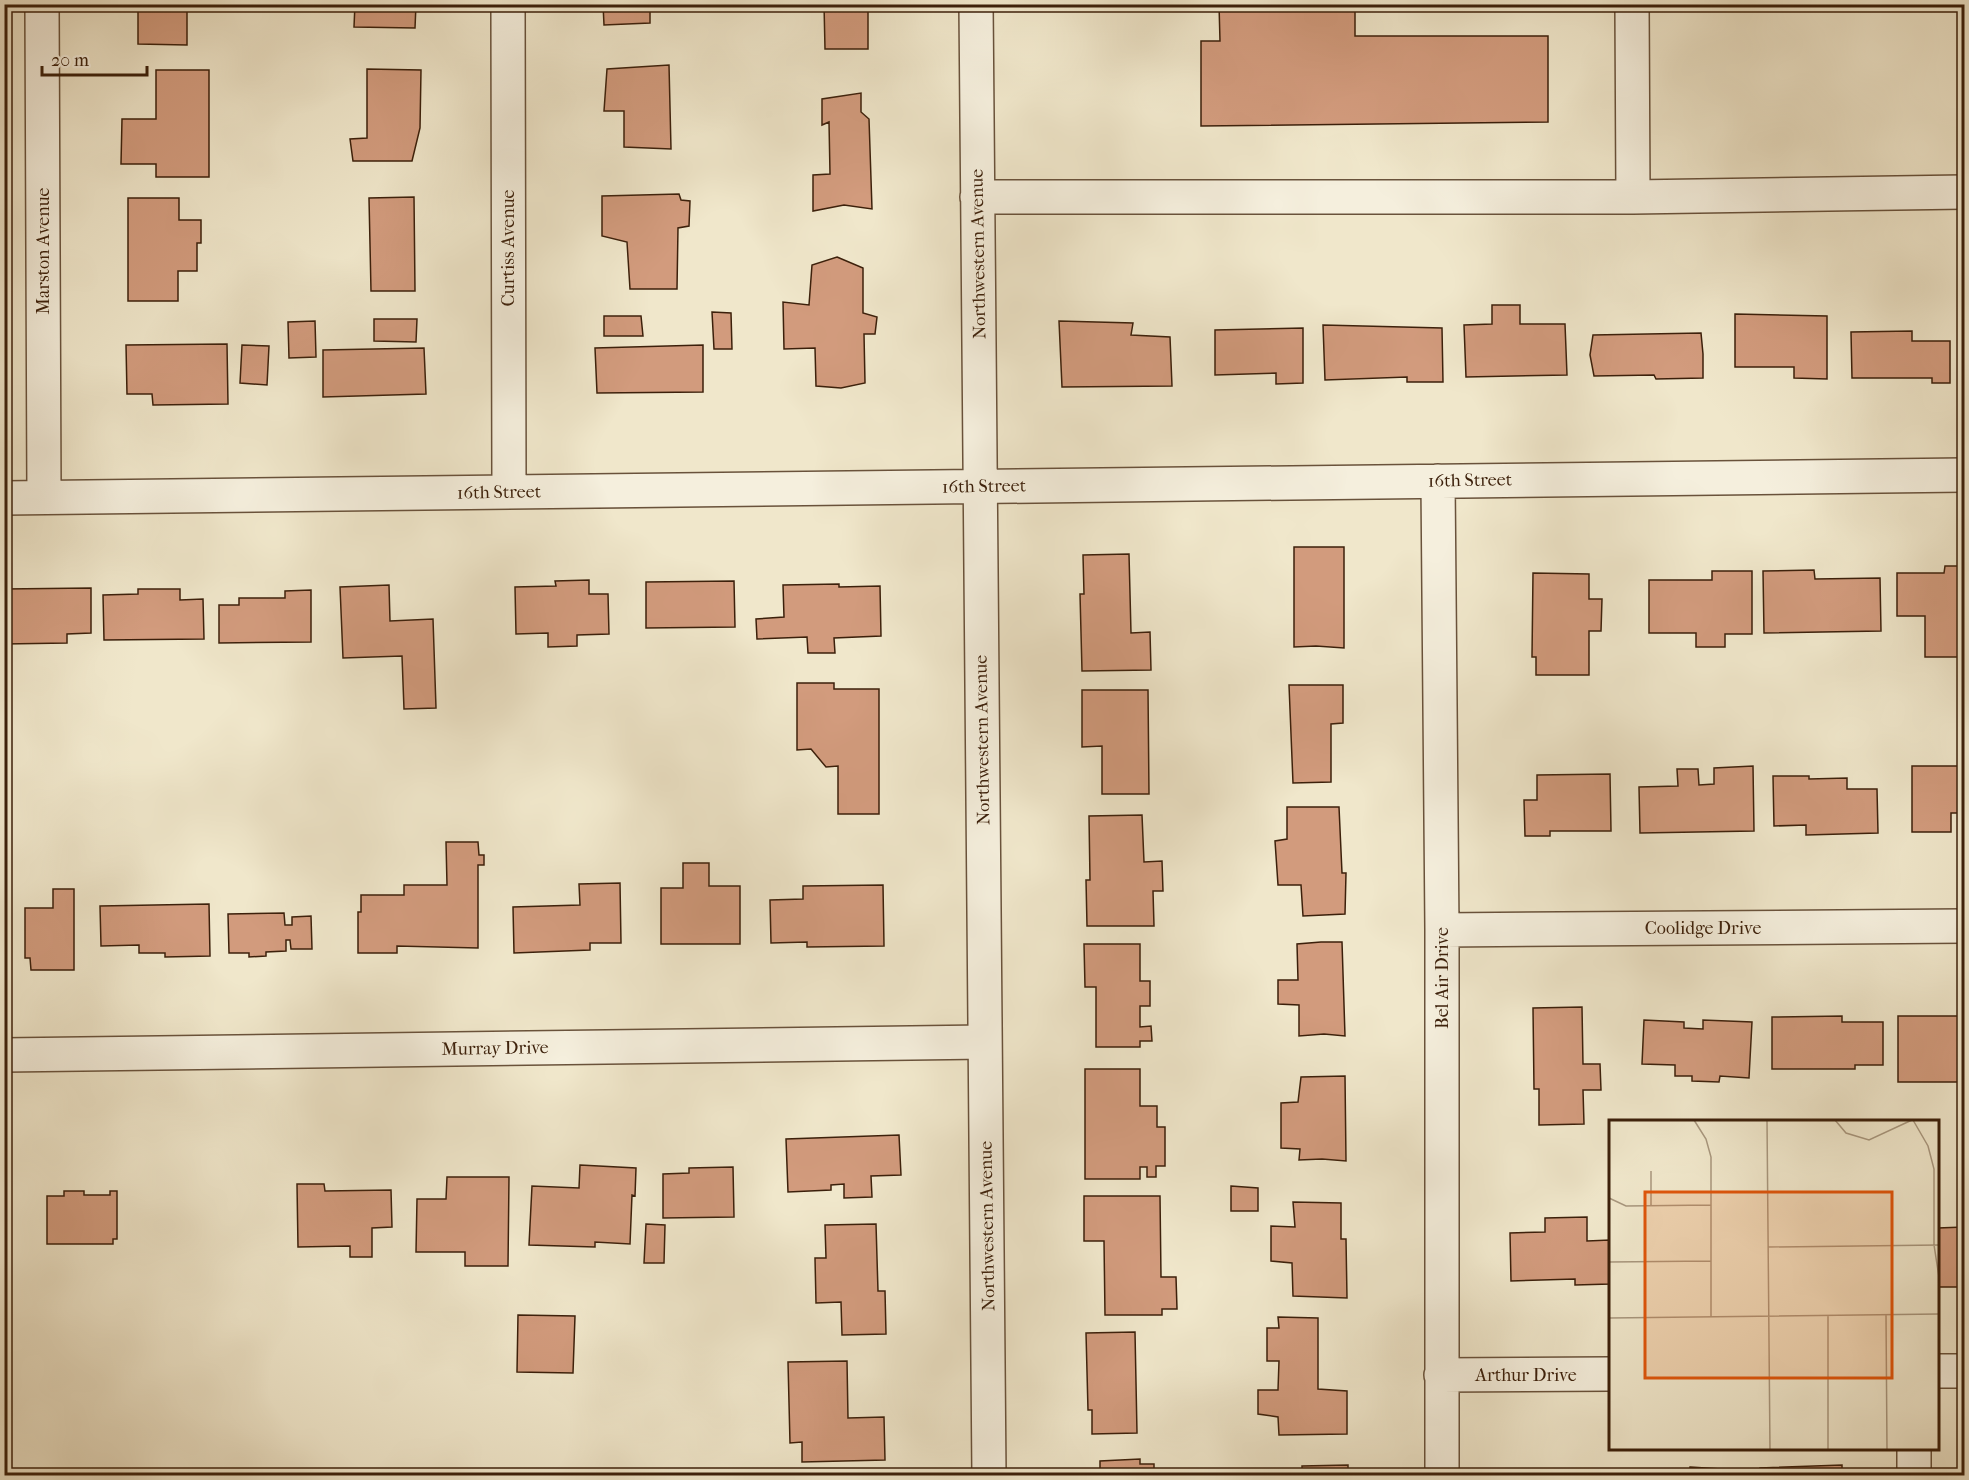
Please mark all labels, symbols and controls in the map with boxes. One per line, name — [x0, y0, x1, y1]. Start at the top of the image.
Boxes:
scale bar — [42, 39, 147, 77]
text: 20 m — [51, 50, 89, 71]
street label: Northwestern Avenue — [967, 169, 990, 339]
street label: Marston Avenue — [33, 187, 54, 314]
street label: Curtiss Avenue — [498, 189, 519, 307]
street label: 16th Street — [1428, 469, 1513, 492]
street label: 16th Street — [942, 475, 1027, 498]
street label: 16th Street — [457, 481, 542, 504]
street label: Northwestern Avenue — [971, 655, 994, 825]
street label: Coolidge Drive — [1645, 918, 1761, 939]
street label: Bel Air Drive — [1432, 927, 1453, 1029]
street label: Murray Drive — [441, 1037, 549, 1060]
inset map — [1609, 1120, 1939, 1450]
street label: Northwestern Avenue — [976, 1141, 999, 1311]
street label: Arthur Drive — [1474, 1365, 1577, 1386]

